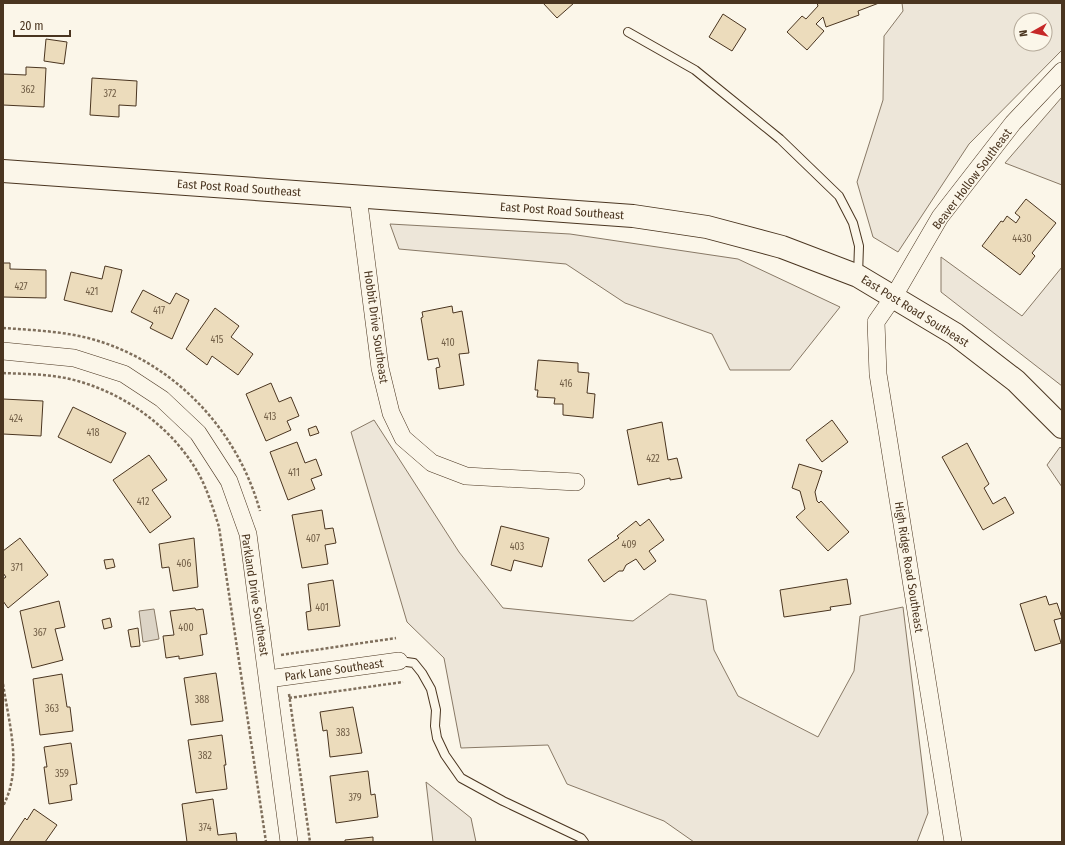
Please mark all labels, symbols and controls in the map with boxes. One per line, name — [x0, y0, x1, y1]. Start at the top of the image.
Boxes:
scale bar — [14, 12, 70, 38]
north arrow — [1013, 12, 1053, 52]
text: 20 m — [20, 19, 44, 33]
text: N — [1017, 29, 1030, 37]
house number: 362 — [21, 84, 35, 96]
house number: 372 — [104, 88, 117, 100]
street label: Beaver Hollow Southeast — [930, 126, 1015, 232]
street label: East Post Road Southeast — [176, 177, 302, 199]
street label: East Post Road Southeast — [499, 200, 625, 222]
house number: 4430 — [1012, 233, 1032, 245]
street label: Hobbit Drive Southeast — [361, 270, 391, 384]
street label: East Post Road Southeast — [859, 272, 972, 350]
house number: 427 — [14, 281, 28, 293]
house number: 421 — [86, 286, 98, 298]
house number: 417 — [153, 305, 165, 317]
house number: 415 — [211, 334, 224, 346]
house number: 410 — [441, 337, 455, 349]
house number: 416 — [559, 378, 573, 390]
house number: 413 — [264, 411, 277, 423]
house number: 424 — [9, 413, 23, 425]
house number: 418 — [86, 427, 100, 439]
house number: 422 — [646, 453, 660, 465]
house number: 411 — [288, 467, 300, 479]
house number: 412 — [137, 496, 150, 508]
street label: High Ridge Road Southeast — [892, 501, 926, 634]
street label: Parkland Drive Southeast — [238, 533, 272, 657]
house number: 407 — [306, 533, 320, 545]
house number: 409 — [622, 539, 637, 551]
house number: 403 — [510, 541, 525, 553]
house number: 406 — [176, 558, 192, 570]
house number: 371 — [11, 562, 23, 574]
house number: 401 — [315, 602, 329, 614]
house number: 400 — [178, 622, 194, 634]
house number: 367 — [33, 627, 47, 639]
street label: Park Lane Southeast — [284, 656, 384, 684]
house number: 388 — [195, 694, 209, 706]
house number: 363 — [45, 703, 59, 715]
house number: 383 — [336, 727, 350, 739]
house number: 382 — [198, 750, 213, 762]
house number: 359 — [55, 768, 69, 780]
house number: 379 — [348, 792, 362, 804]
house number: 374 — [198, 822, 212, 834]

